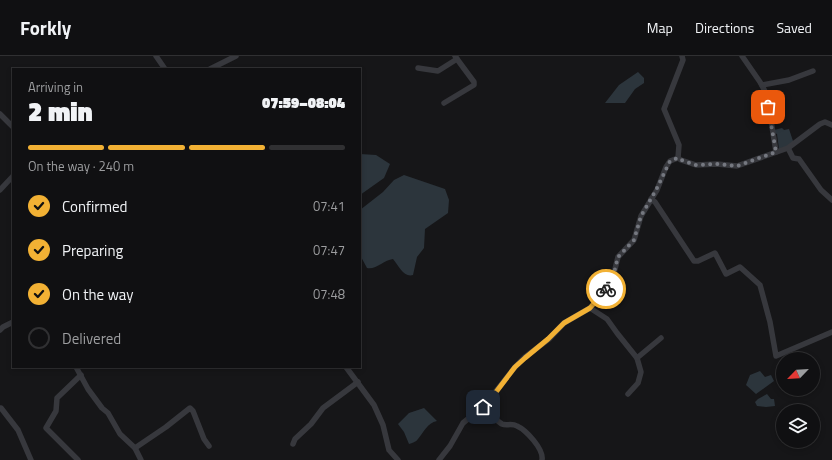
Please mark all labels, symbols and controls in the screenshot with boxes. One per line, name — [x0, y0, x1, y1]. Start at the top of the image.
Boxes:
text: Forkly — [20, 13, 71, 42]
text: Map — [647, 17, 673, 38]
text: Directions — [695, 17, 754, 38]
text: Saved — [776, 17, 812, 38]
text: Arriving in — [28, 77, 83, 97]
pin — [751, 90, 785, 124]
text: 07:59–08:04 — [262, 91, 345, 114]
text: 2 min — [28, 92, 93, 131]
icon: bag — [757, 96, 779, 118]
text: On the way · 240 m — [28, 156, 134, 176]
icon: check — [28, 195, 50, 217]
text: Confirmed — [62, 195, 127, 218]
text: 07:41 — [313, 196, 345, 216]
icon: check — [28, 239, 50, 261]
text: Preparing — [62, 239, 123, 262]
text: 07:47 — [313, 240, 345, 260]
courier — [586, 269, 626, 309]
icon: bike — [595, 278, 617, 300]
icon: check — [28, 283, 50, 305]
text: On the way — [62, 283, 134, 306]
text: 07:48 — [313, 284, 345, 304]
text: Delivered — [62, 327, 121, 350]
north arrow — [776, 352, 820, 396]
map controls — [776, 352, 820, 448]
pin — [466, 390, 500, 424]
icon: home — [472, 396, 494, 418]
button: layers — [776, 404, 820, 448]

